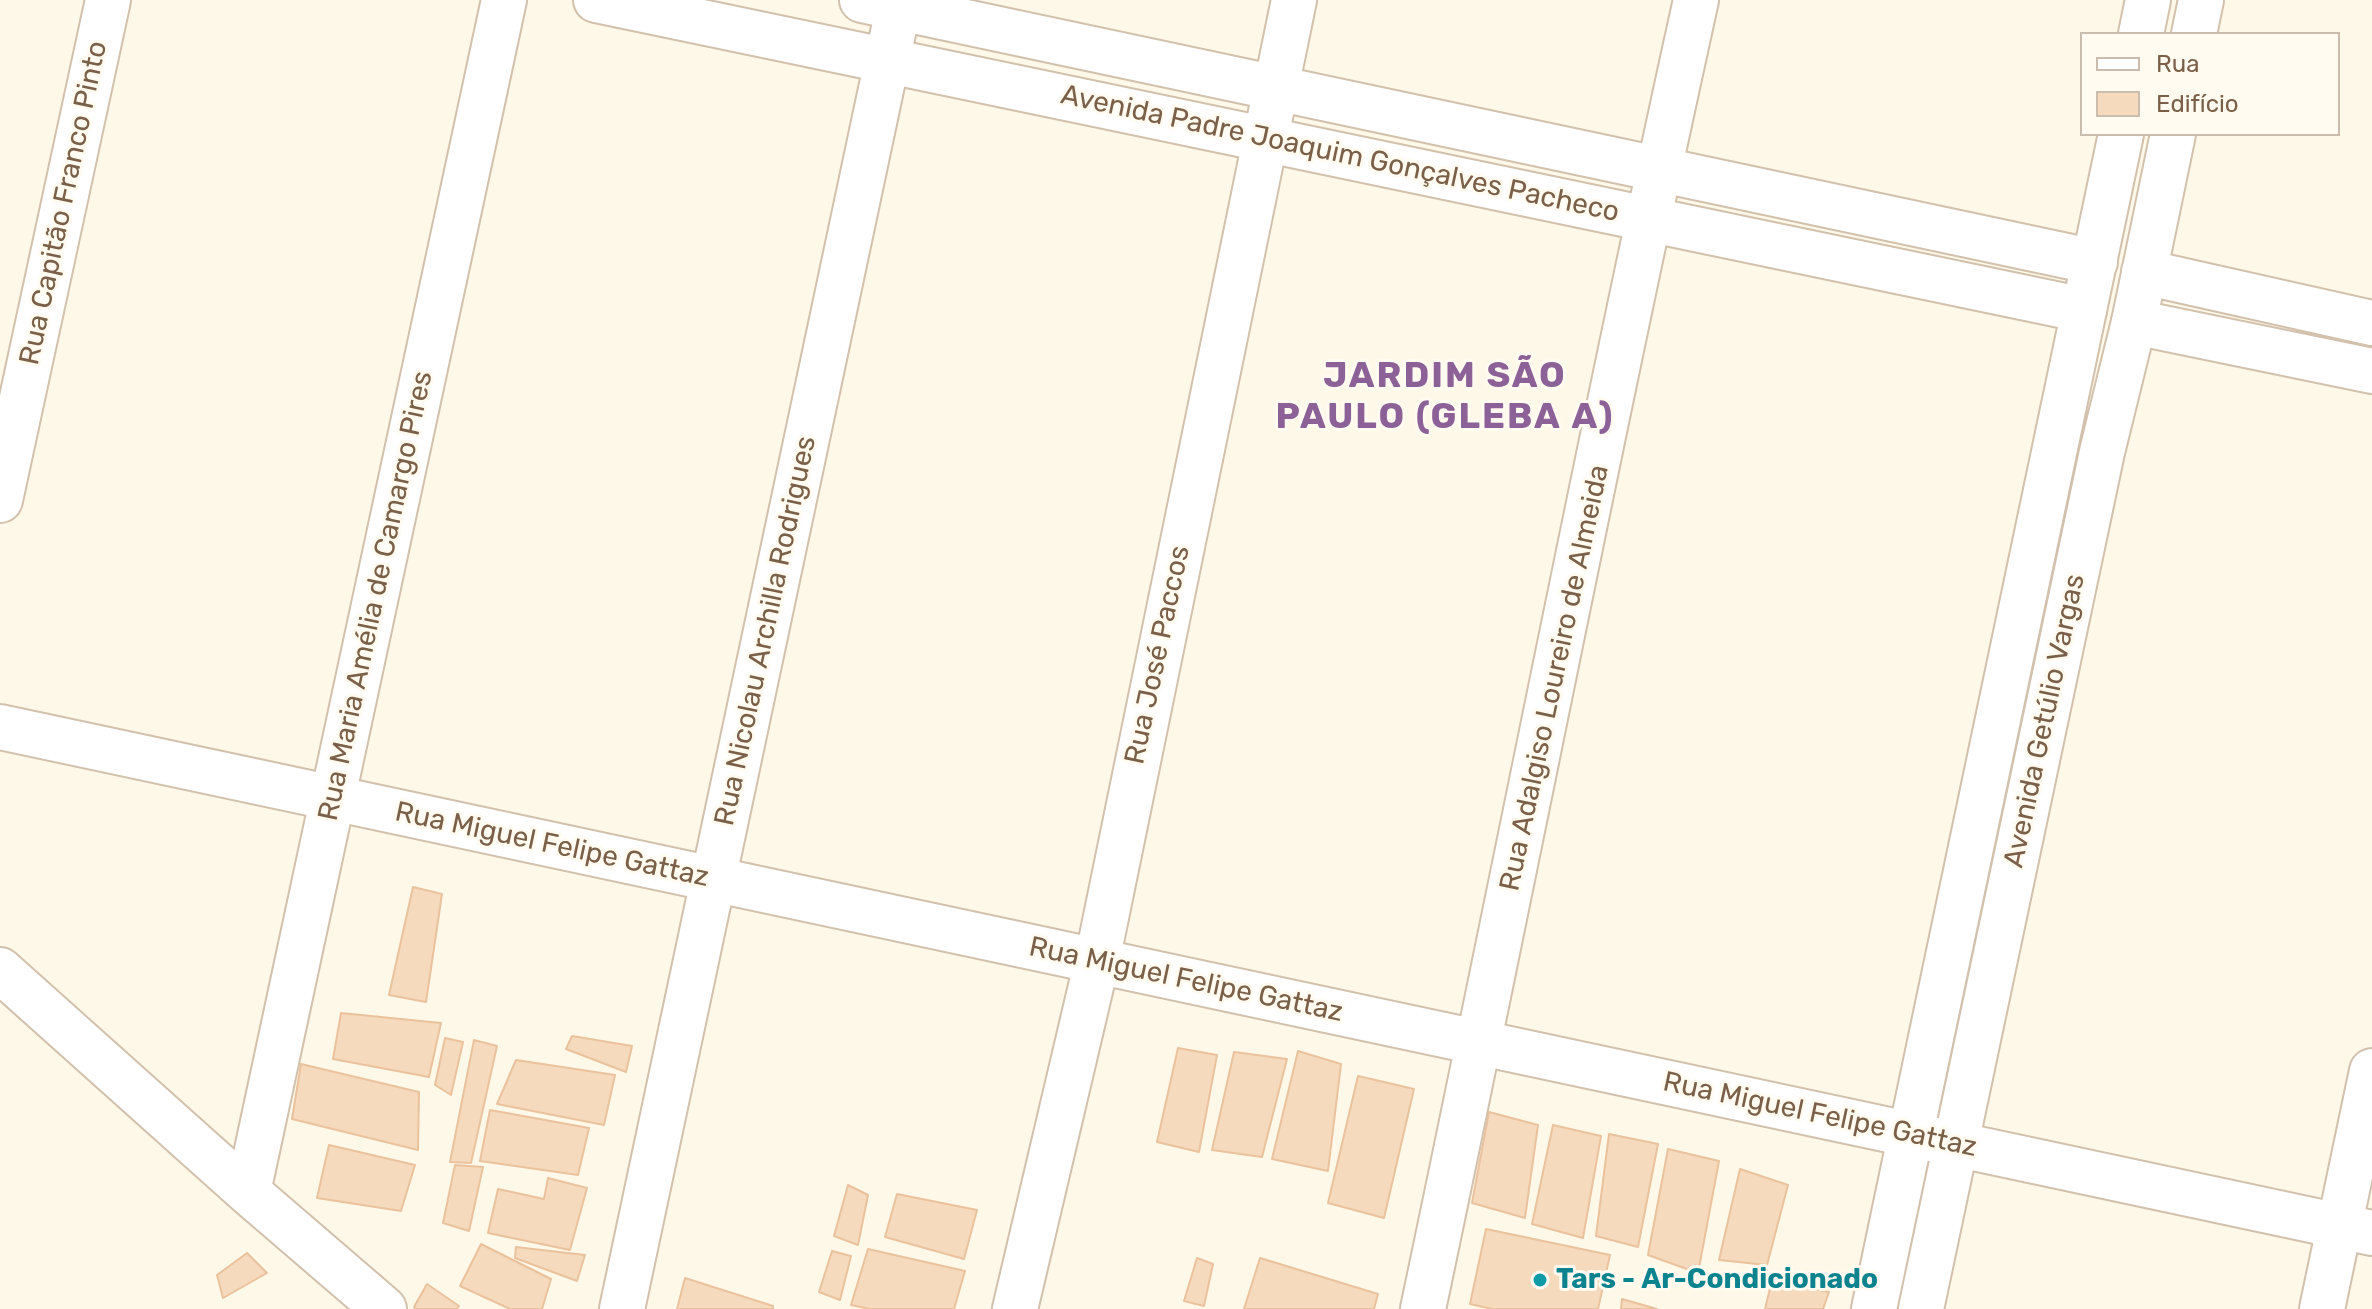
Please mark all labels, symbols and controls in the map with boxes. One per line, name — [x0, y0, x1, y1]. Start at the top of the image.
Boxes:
legend — [2080, 32, 2340, 136]
street label: Rua Capitão Franco Pinto — [13, 38, 115, 368]
text: Rua — [2156, 50, 2199, 78]
street label: Avenida Padre Joaquim Gonçalves Pacheco — [1058, 78, 1622, 230]
text: Edifício — [2156, 90, 2239, 118]
district label: JARDIM SÃO PAULO (GLEBA A) — [1275, 355, 1615, 440]
street label: Rua Maria Amélia de Camargo Pires — [312, 368, 440, 824]
street label: Rua Nicolau Archilla Rodrigues — [708, 433, 824, 829]
street label: Rua Adalgiso Loureiro de Almeida — [1493, 462, 1617, 894]
street label: Rua José Paccos — [1118, 543, 1198, 767]
street label: Avenida Getúlio Vargas — [1997, 571, 2093, 871]
street label: Rua Miguel Felipe Gattaz — [392, 795, 712, 895]
street label: Rua Miguel Felipe Gattaz — [1026, 930, 1346, 1030]
street label: Rua Miguel Felipe Gattaz — [1660, 1065, 1980, 1165]
place label: Tars - Ar-Condicionado — [1556, 1263, 1878, 1297]
marker: Tars - Ar-Condicionado — [1531, 1271, 1549, 1289]

